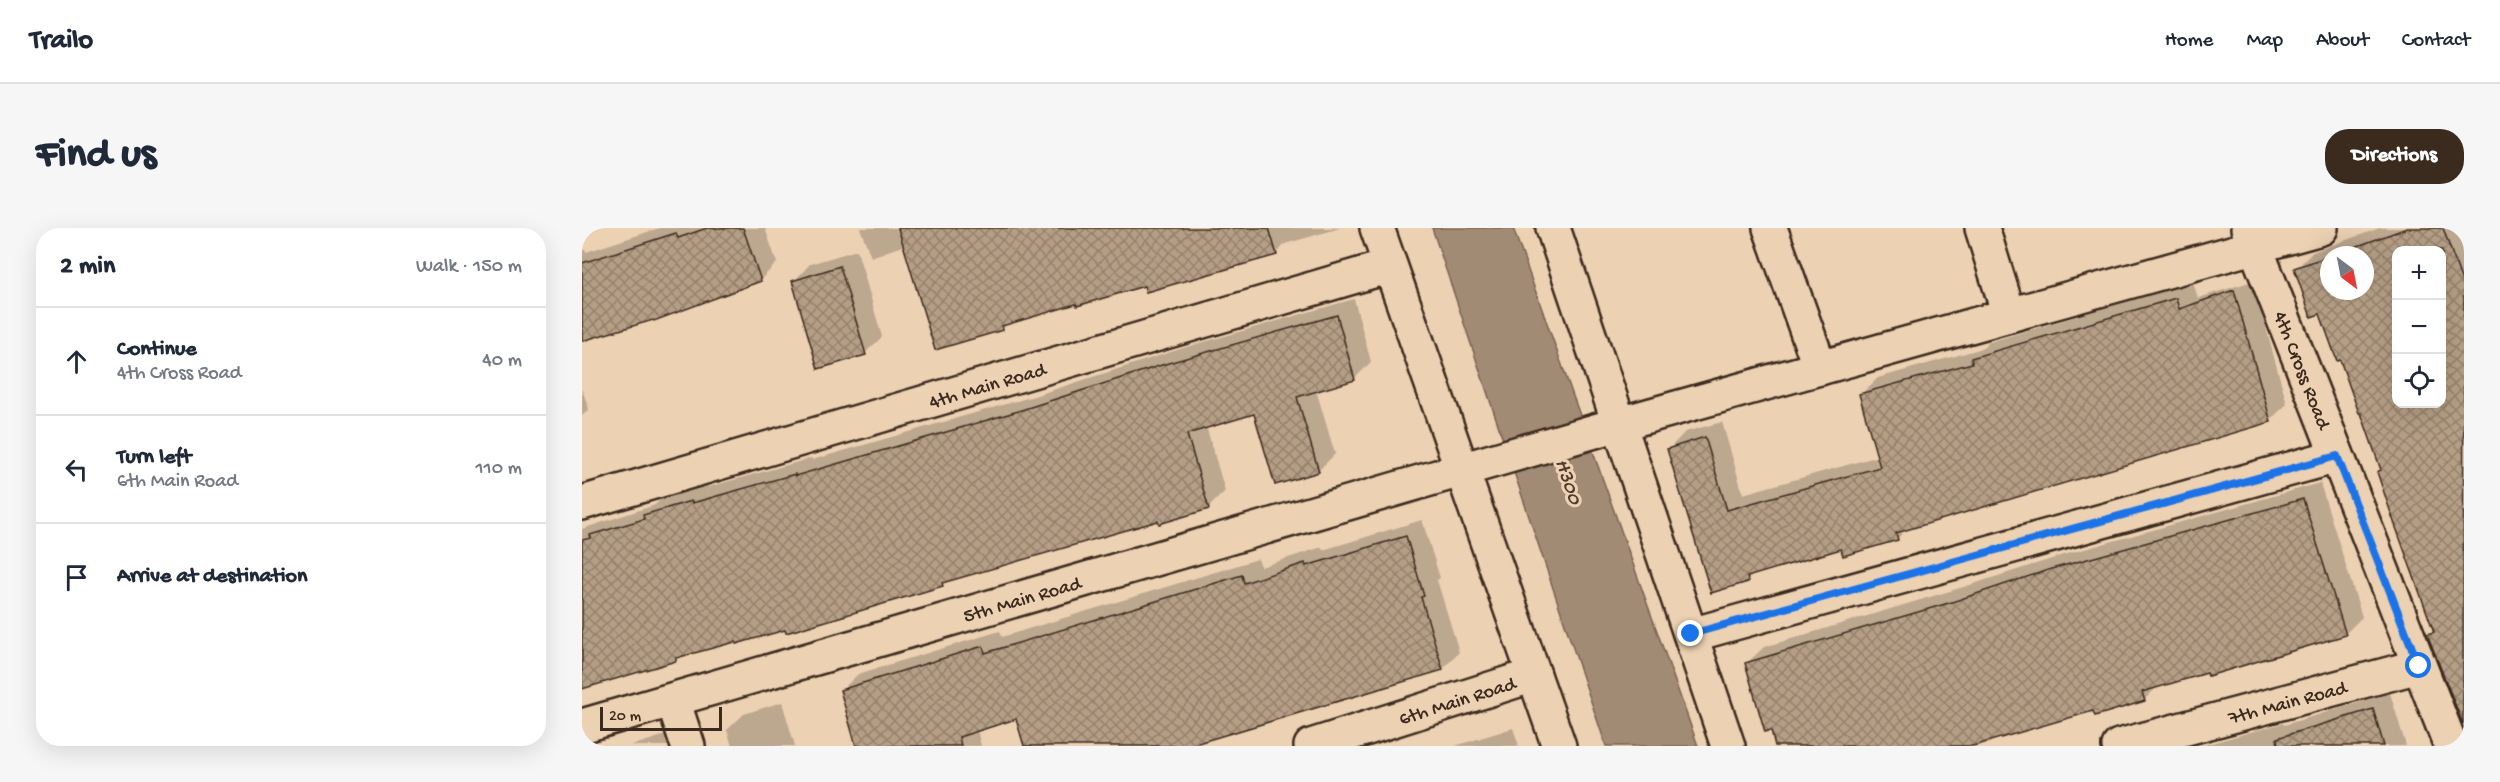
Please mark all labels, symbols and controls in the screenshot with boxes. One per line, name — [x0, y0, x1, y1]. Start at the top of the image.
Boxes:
text: Trailo — [30, 25, 93, 58]
text: Home — [2165, 29, 2213, 54]
text: Map — [2246, 29, 2283, 54]
text: About — [2316, 29, 2369, 54]
text: Contact — [2402, 29, 2470, 54]
button: Directions — [2325, 129, 2464, 184]
text: Find us — [36, 132, 156, 181]
north arrow — [2320, 246, 2374, 300]
map controls — [2392, 246, 2446, 408]
button: + — [2392, 246, 2446, 300]
text: 2 min — [60, 252, 115, 283]
text: Walk · 150 m — [416, 256, 522, 279]
button: − — [2392, 300, 2446, 354]
street label: 4th Cross Road — [2267, 309, 2334, 435]
text: Continue — [117, 337, 197, 363]
icon: ahead — [60, 345, 93, 378]
text: 40 m — [482, 350, 522, 373]
button: locate — [2392, 354, 2446, 408]
street label: 4th Main Road — [927, 359, 1051, 416]
text: 4th Cross Road — [117, 363, 242, 386]
text: Turn left — [117, 445, 191, 471]
icon: left — [60, 453, 93, 486]
water label: H300 — [1547, 456, 1586, 509]
text: 110 m — [476, 458, 522, 481]
text: 6th Main Road — [117, 471, 238, 494]
icon: arrive — [60, 561, 93, 594]
text: Arrive at destination — [117, 564, 307, 590]
street label: 5th Main Road — [961, 573, 1086, 629]
route end — [1677, 620, 1703, 646]
route start — [2405, 652, 2431, 678]
street label: 6th Main Road — [1397, 673, 1521, 732]
street label: 7th Main Road — [2225, 677, 2352, 732]
scale bar — [600, 704, 722, 732]
text: 20 m — [609, 708, 641, 727]

